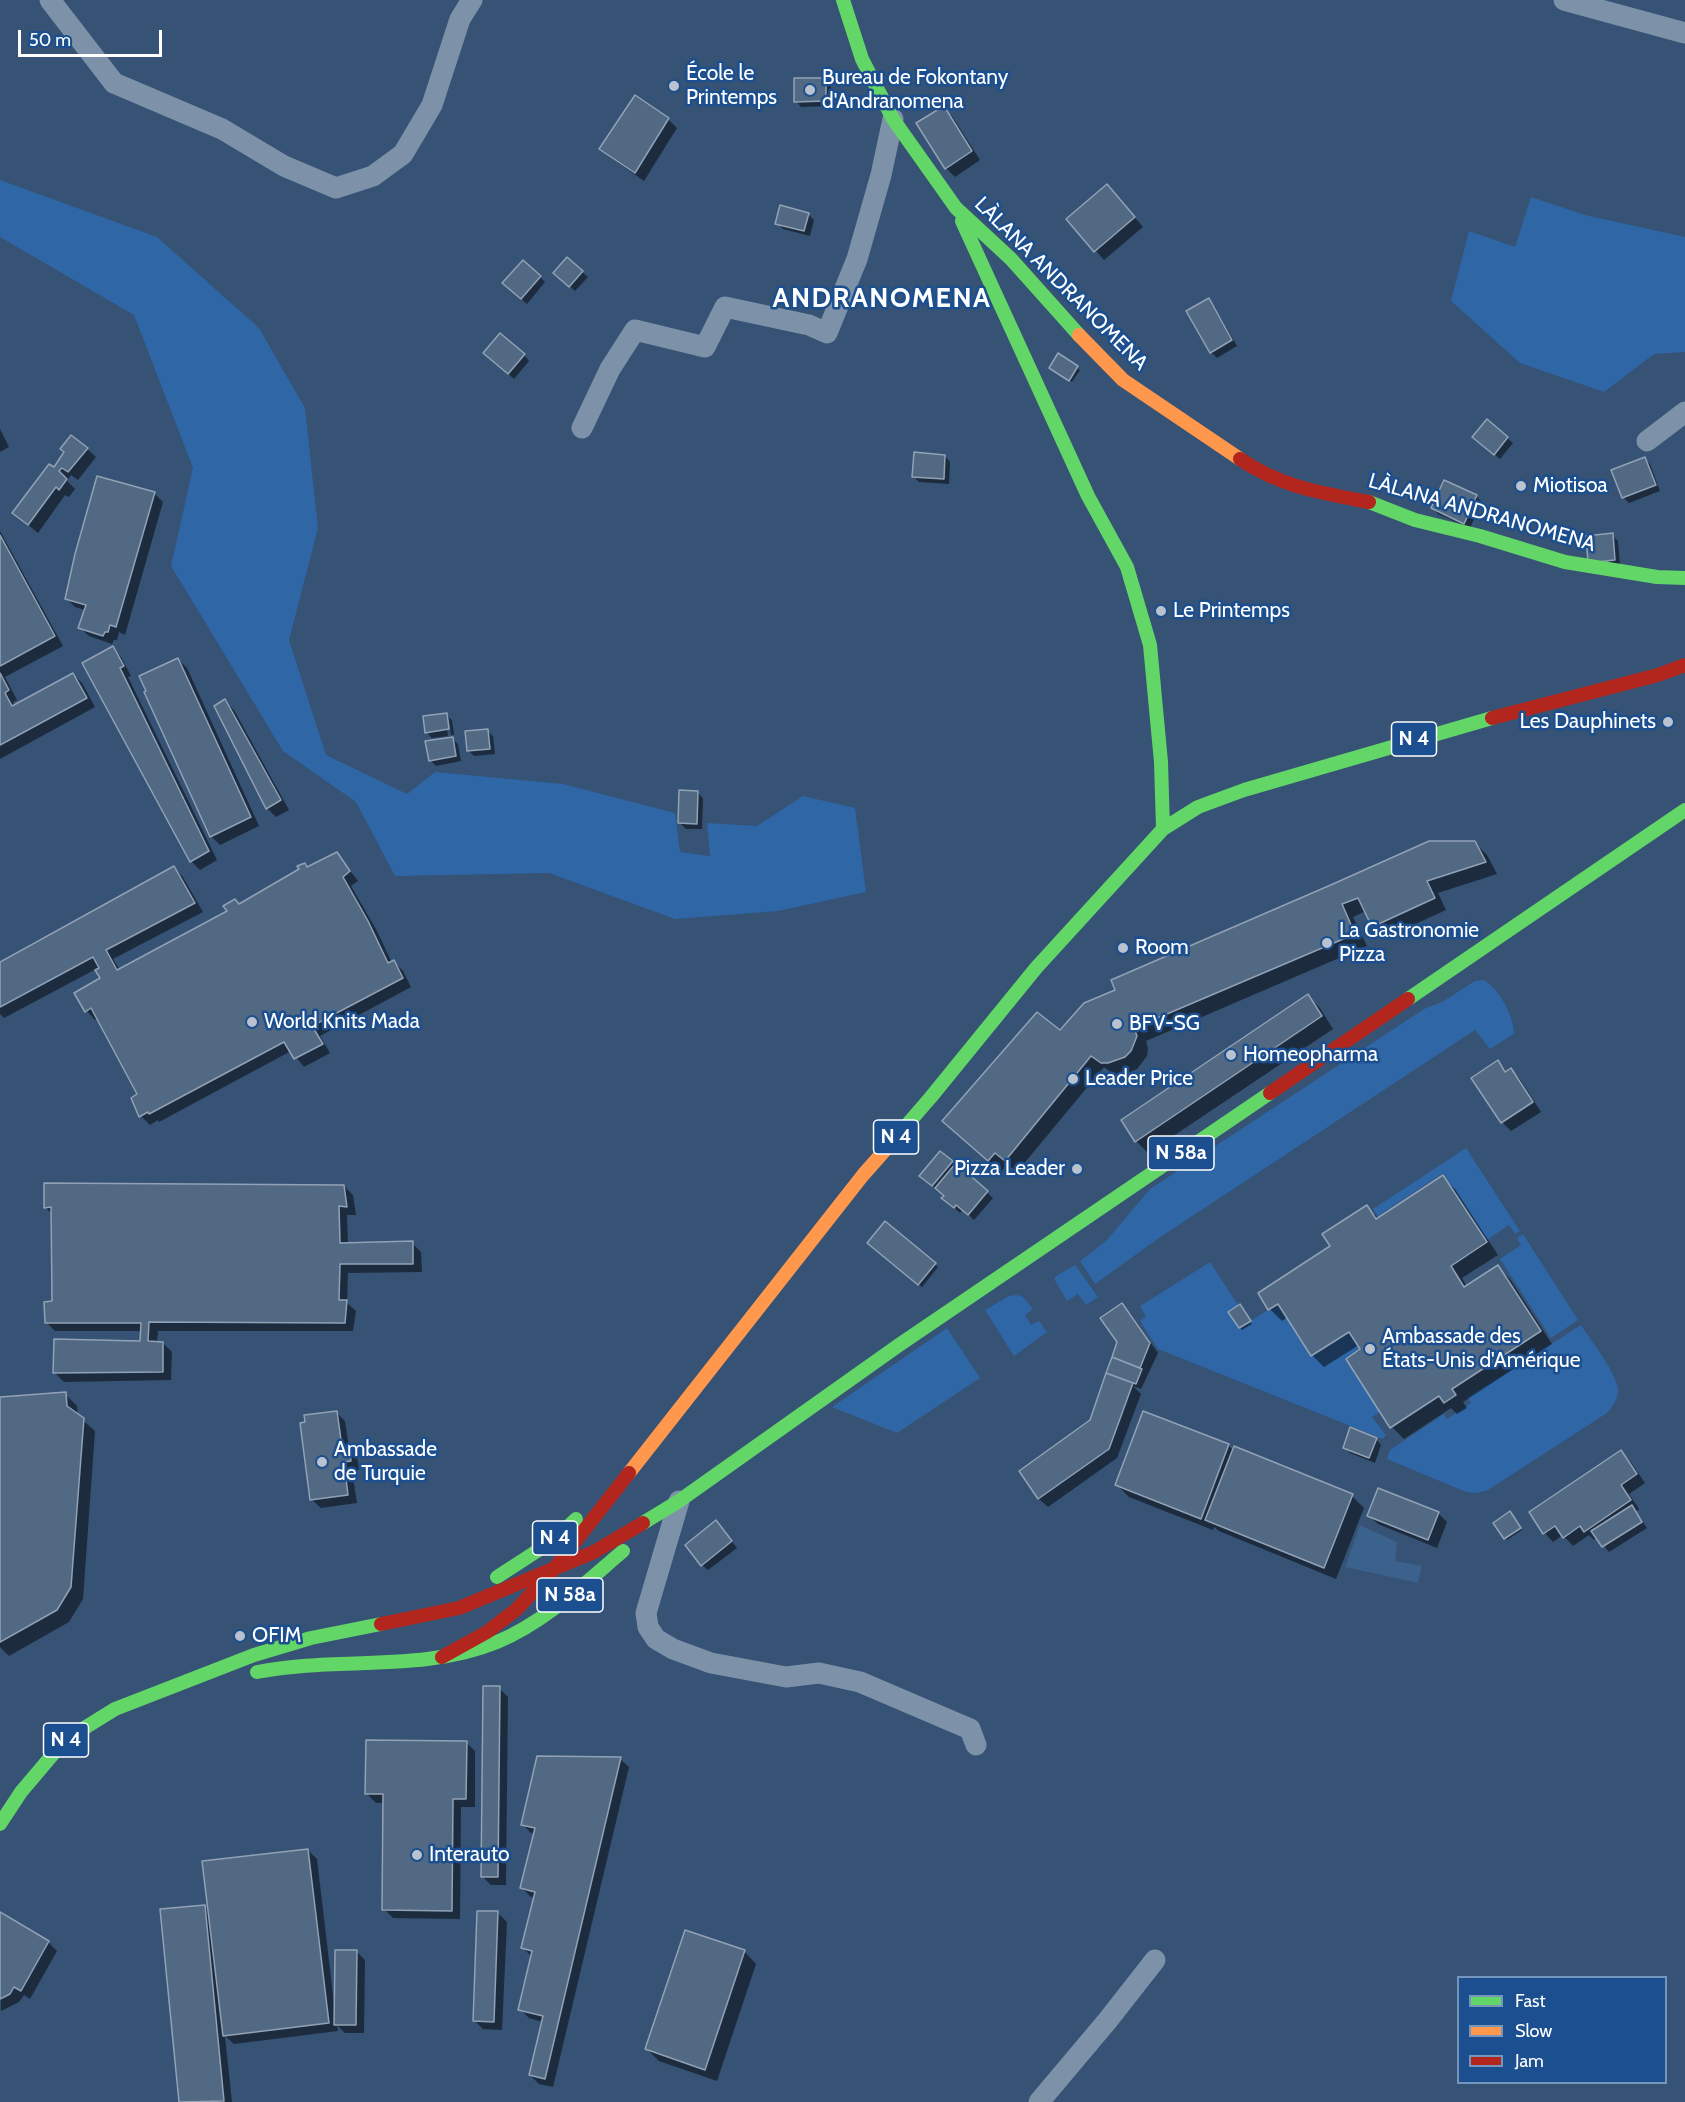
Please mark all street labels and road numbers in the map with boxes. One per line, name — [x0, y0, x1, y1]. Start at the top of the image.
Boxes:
street label: LÀLANA ANDRANOMENA — [969, 192, 1153, 376]
street label: LÀLANA ANDRANOMENA — [1366, 468, 1598, 558]
road number: N 4 — [1392, 722, 1436, 756]
road number: N 4 — [874, 1120, 918, 1154]
road number: N 58a — [1148, 1136, 1214, 1170]
road number: N 4 — [532, 1521, 578, 1555]
road number: N 58a — [537, 1578, 603, 1612]
road number: N 4 — [44, 1723, 88, 1757]

